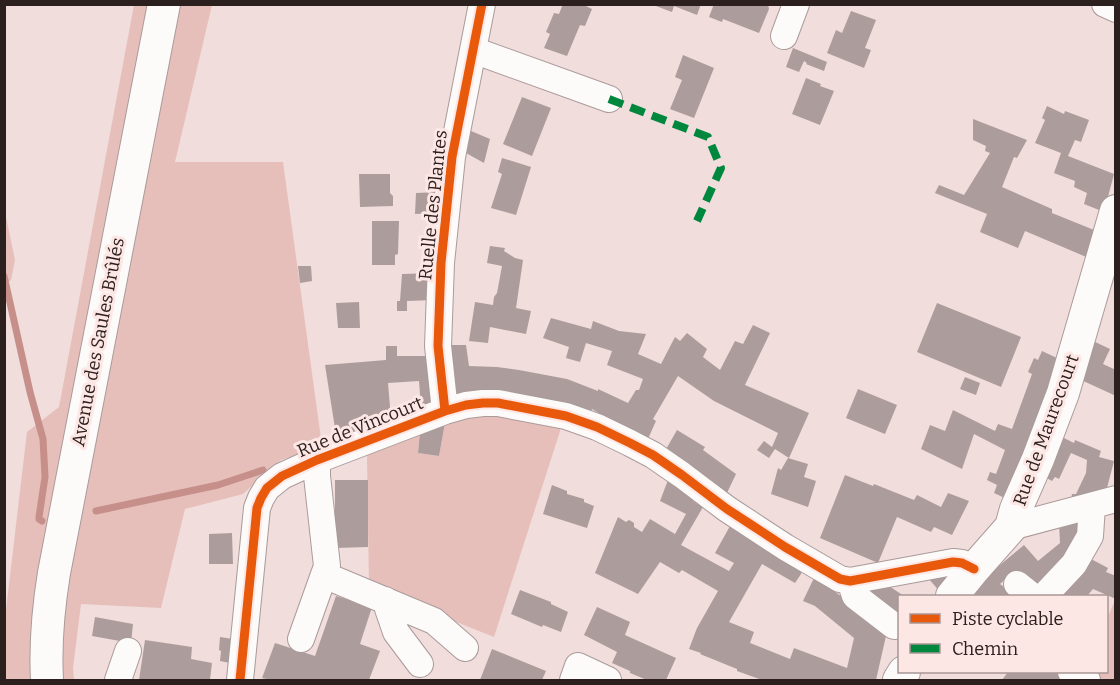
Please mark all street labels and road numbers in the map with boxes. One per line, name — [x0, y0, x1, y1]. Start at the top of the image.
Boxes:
street label: Ruelle des Plantes — [414, 129, 452, 281]
street label: Avenue des Saules Brûlés — [67, 236, 129, 448]
street label: Rue de Maurecourt — [1008, 351, 1084, 509]
street label: Rue de Vincourt — [294, 392, 426, 462]

